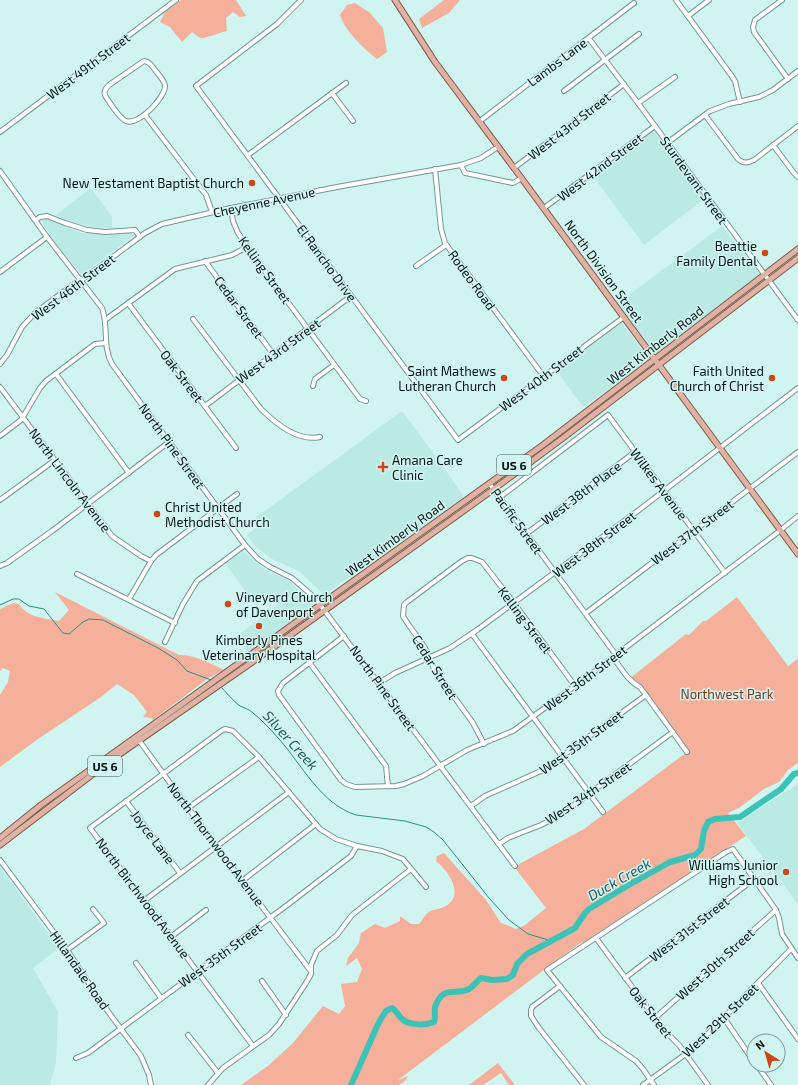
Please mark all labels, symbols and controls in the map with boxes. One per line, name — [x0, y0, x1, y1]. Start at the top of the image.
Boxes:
street label: West 49th Street — [43, 29, 133, 103]
street label: Lambs Lane — [524, 34, 590, 90]
street label: West 43rd Street — [525, 89, 613, 163]
street label: West 42nd Street — [554, 130, 646, 204]
street label: Sturdevant Street — [657, 133, 731, 227]
place label: New Testament Baptist Church — [63, 175, 244, 191]
marker: New Testament Baptist Church — [247, 178, 257, 188]
street label: Cheyenne Avenue — [212, 183, 316, 221]
street label: North Division Street — [561, 217, 647, 325]
street label: El Rancho Drive — [294, 221, 360, 305]
street label: Kelling Street — [235, 233, 295, 307]
place label: Beattie Family Dental — [676, 238, 757, 269]
street label: Rodeo Road — [445, 247, 499, 313]
marker: Beattie Family Dental — [760, 248, 770, 258]
street label: West 46th Street — [28, 250, 118, 324]
street label: Cedar Street — [211, 273, 267, 341]
street label: West Kimberly Road — [603, 302, 707, 388]
street label: West 43rd Street — [233, 315, 323, 387]
street label: West 40th Street — [496, 341, 586, 415]
street label: Oak Street — [157, 347, 207, 405]
place label: Saint Mathews Lutheran Church — [398, 363, 496, 394]
place label: Faith United Church of Christ — [670, 363, 764, 394]
marker: Saint Mathews Lutheran Church — [499, 373, 509, 383]
marker: Faith United Church of Christ — [767, 373, 777, 383]
street label: North Pine Street — [136, 400, 208, 492]
street label: North Lincoln Avenue — [26, 425, 114, 535]
street label: Wilkes Avenue — [627, 445, 691, 523]
place label: Amana Care Clinic — [392, 452, 463, 483]
road number: US 6 — [497, 455, 531, 475]
street label: West 38th Place — [538, 458, 624, 528]
marker: Amana Care Clinic — [377, 461, 389, 473]
street label: Pacific Street — [488, 485, 546, 557]
street label: West 37th Street — [648, 496, 736, 568]
street label: West Kimberly Road — [342, 497, 448, 579]
place label: Christ United Methodist Church — [165, 499, 270, 530]
street label: West 38th Street — [549, 507, 639, 581]
marker: Christ United Methodist Church — [152, 509, 162, 519]
street label: Kelling Street — [495, 584, 555, 657]
place label: Vineyard Church of Davenport — [236, 589, 332, 620]
marker: Vineyard Church of Davenport — [223, 599, 233, 609]
marker: Kimberly Pines Veterinary Hospital — [254, 621, 264, 631]
place label: Kimberly Pines Veterinary Hospital — [202, 632, 316, 663]
street label: Cedar Street — [409, 632, 461, 702]
street label: North Pine Street — [347, 642, 419, 734]
street label: West 36th Street — [540, 642, 630, 714]
park label: Northwest Park — [681, 686, 774, 702]
street label: West 35th Street — [536, 706, 626, 778]
water label: Silver Creek — [260, 707, 322, 773]
road number: US 6 — [88, 756, 122, 776]
street label: West 34th Street — [542, 758, 634, 828]
street label: North Thornwood Avenue — [164, 779, 268, 909]
street label: Joyce Lane — [128, 807, 178, 867]
street label: North Birchwood Avenue — [93, 835, 193, 961]
water label: Duck Creek — [584, 854, 654, 904]
place label: Williams Junior High School — [689, 857, 778, 888]
marker: Williams Junior High School — [781, 867, 791, 877]
street label: West 31st Street — [646, 893, 732, 965]
street label: West 35th Street — [175, 919, 265, 991]
street label: West 30th Street — [672, 925, 758, 1003]
street label: Hillandale Road — [47, 927, 113, 1013]
street label: West 29th Street — [679, 980, 761, 1060]
street label: Oak Street — [626, 983, 676, 1041]
north arrow — [746, 1033, 786, 1073]
text: N — [753, 1037, 767, 1052]

